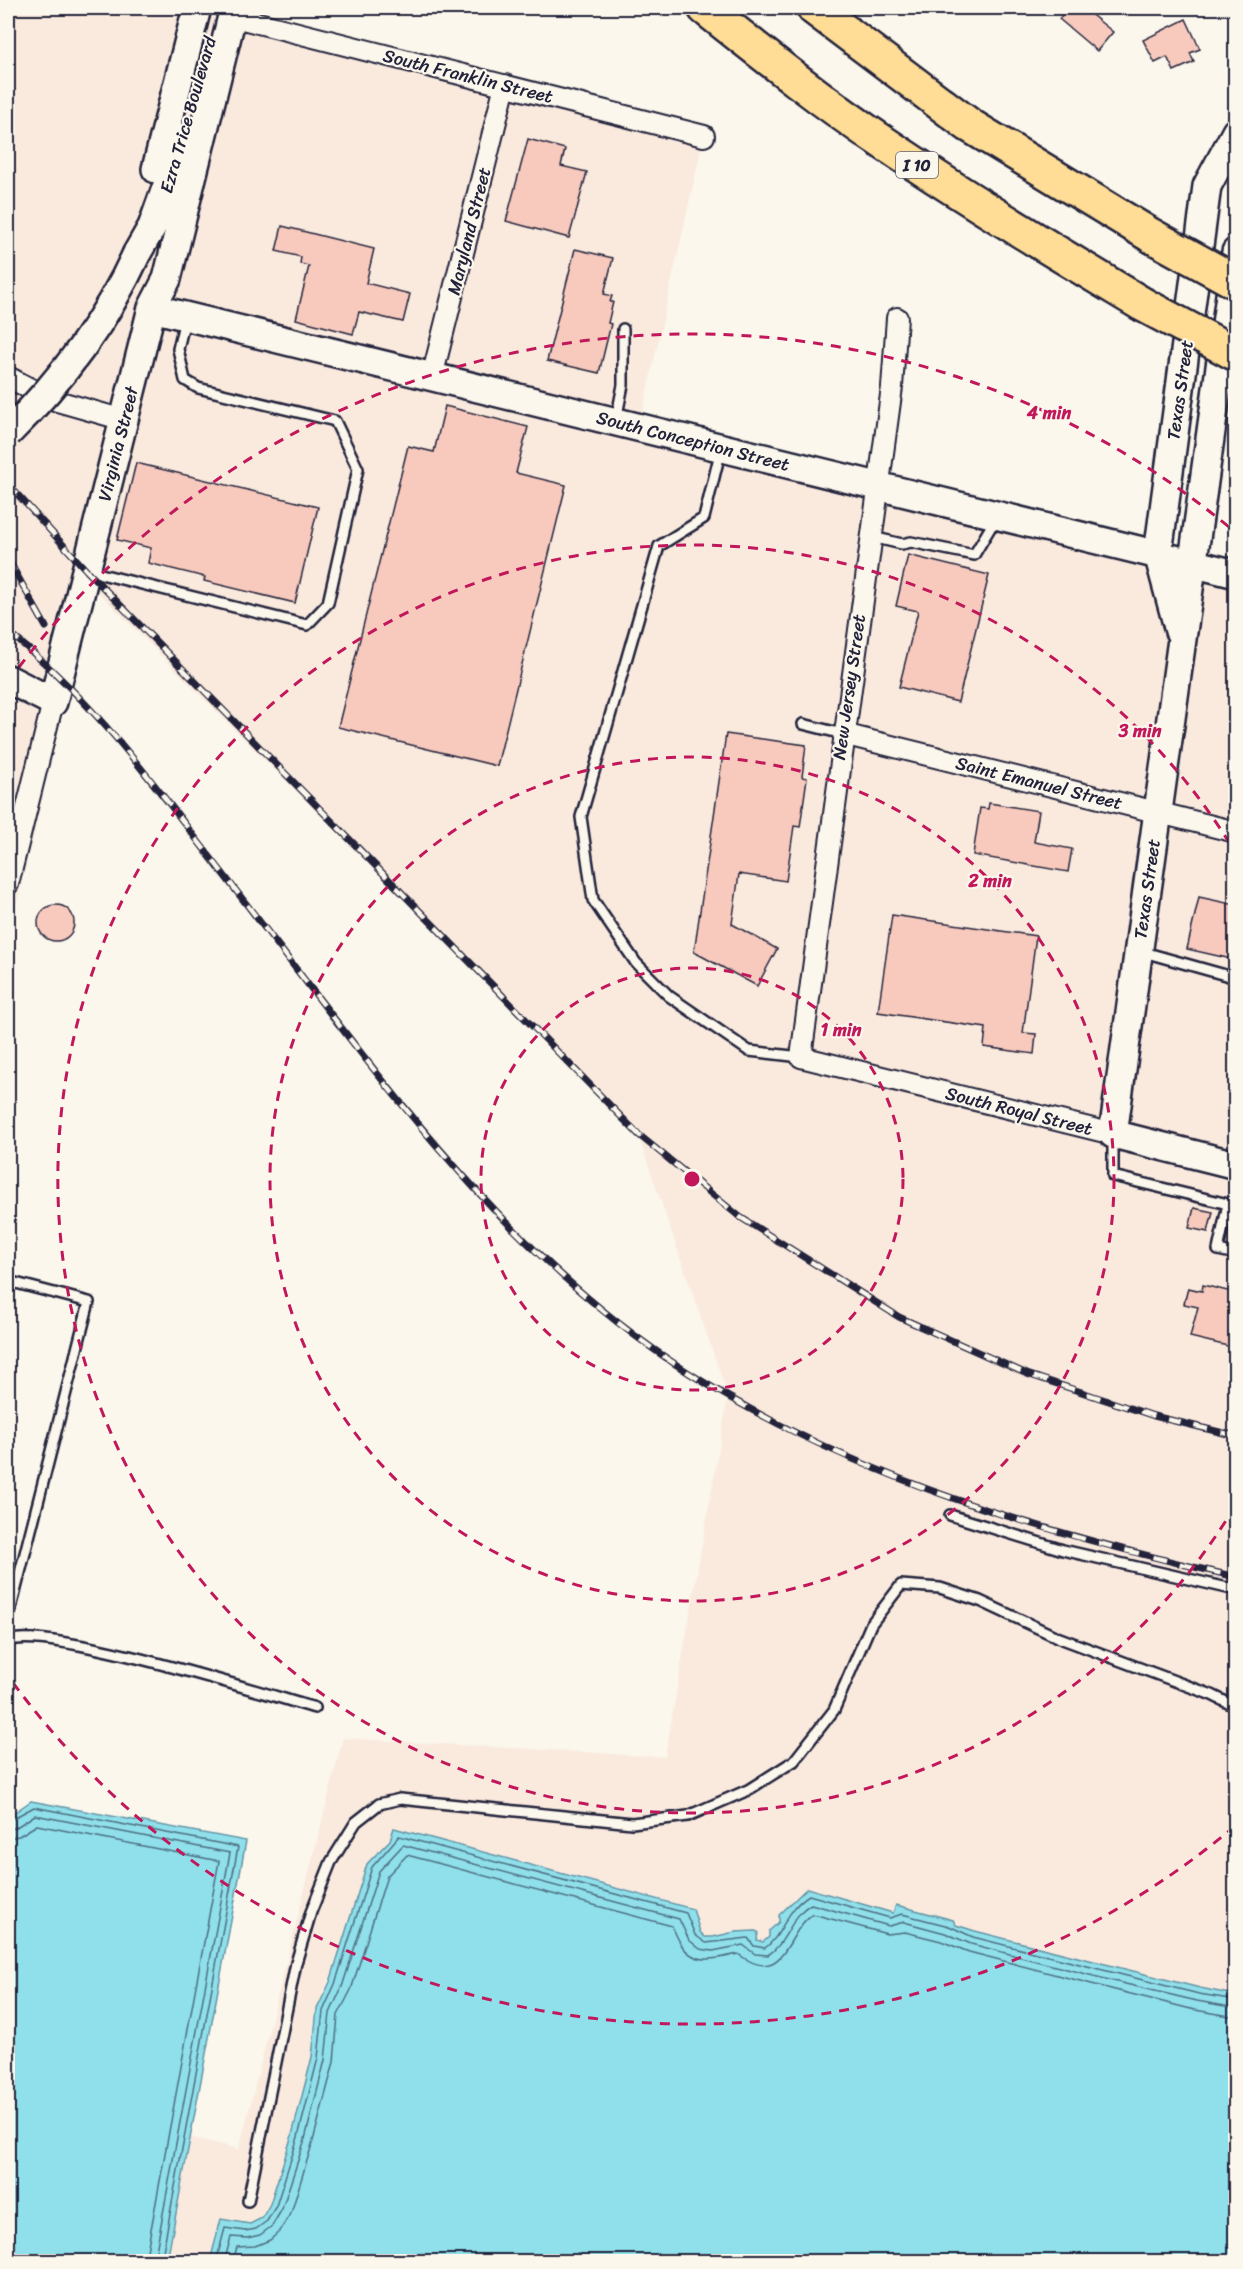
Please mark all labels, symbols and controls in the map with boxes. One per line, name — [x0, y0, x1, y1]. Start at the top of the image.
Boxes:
street label: Ezra Trice Boulevard — [150, 31, 226, 197]
street label: South Franklin Street — [380, 39, 557, 113]
road number: I 10 — [896, 152, 938, 178]
street label: Maryland Street — [438, 164, 500, 298]
street label: Texas Street — [1157, 338, 1203, 442]
street label: Virginia Street — [88, 383, 148, 505]
text: 4 min — [1026, 397, 1072, 429]
street label: South Conception Street — [593, 402, 793, 481]
street label: New Jersey Street — [823, 612, 875, 762]
text: 3 min — [1117, 715, 1162, 747]
street label: Saint Emanuel Street — [952, 747, 1126, 819]
street label: Texas Street — [1124, 837, 1170, 941]
text: 2 min — [967, 865, 1012, 897]
text: 1 min — [821, 1014, 862, 1046]
street label: South Royal Street — [942, 1077, 1096, 1145]
centre of rings — [682, 1169, 702, 1189]

